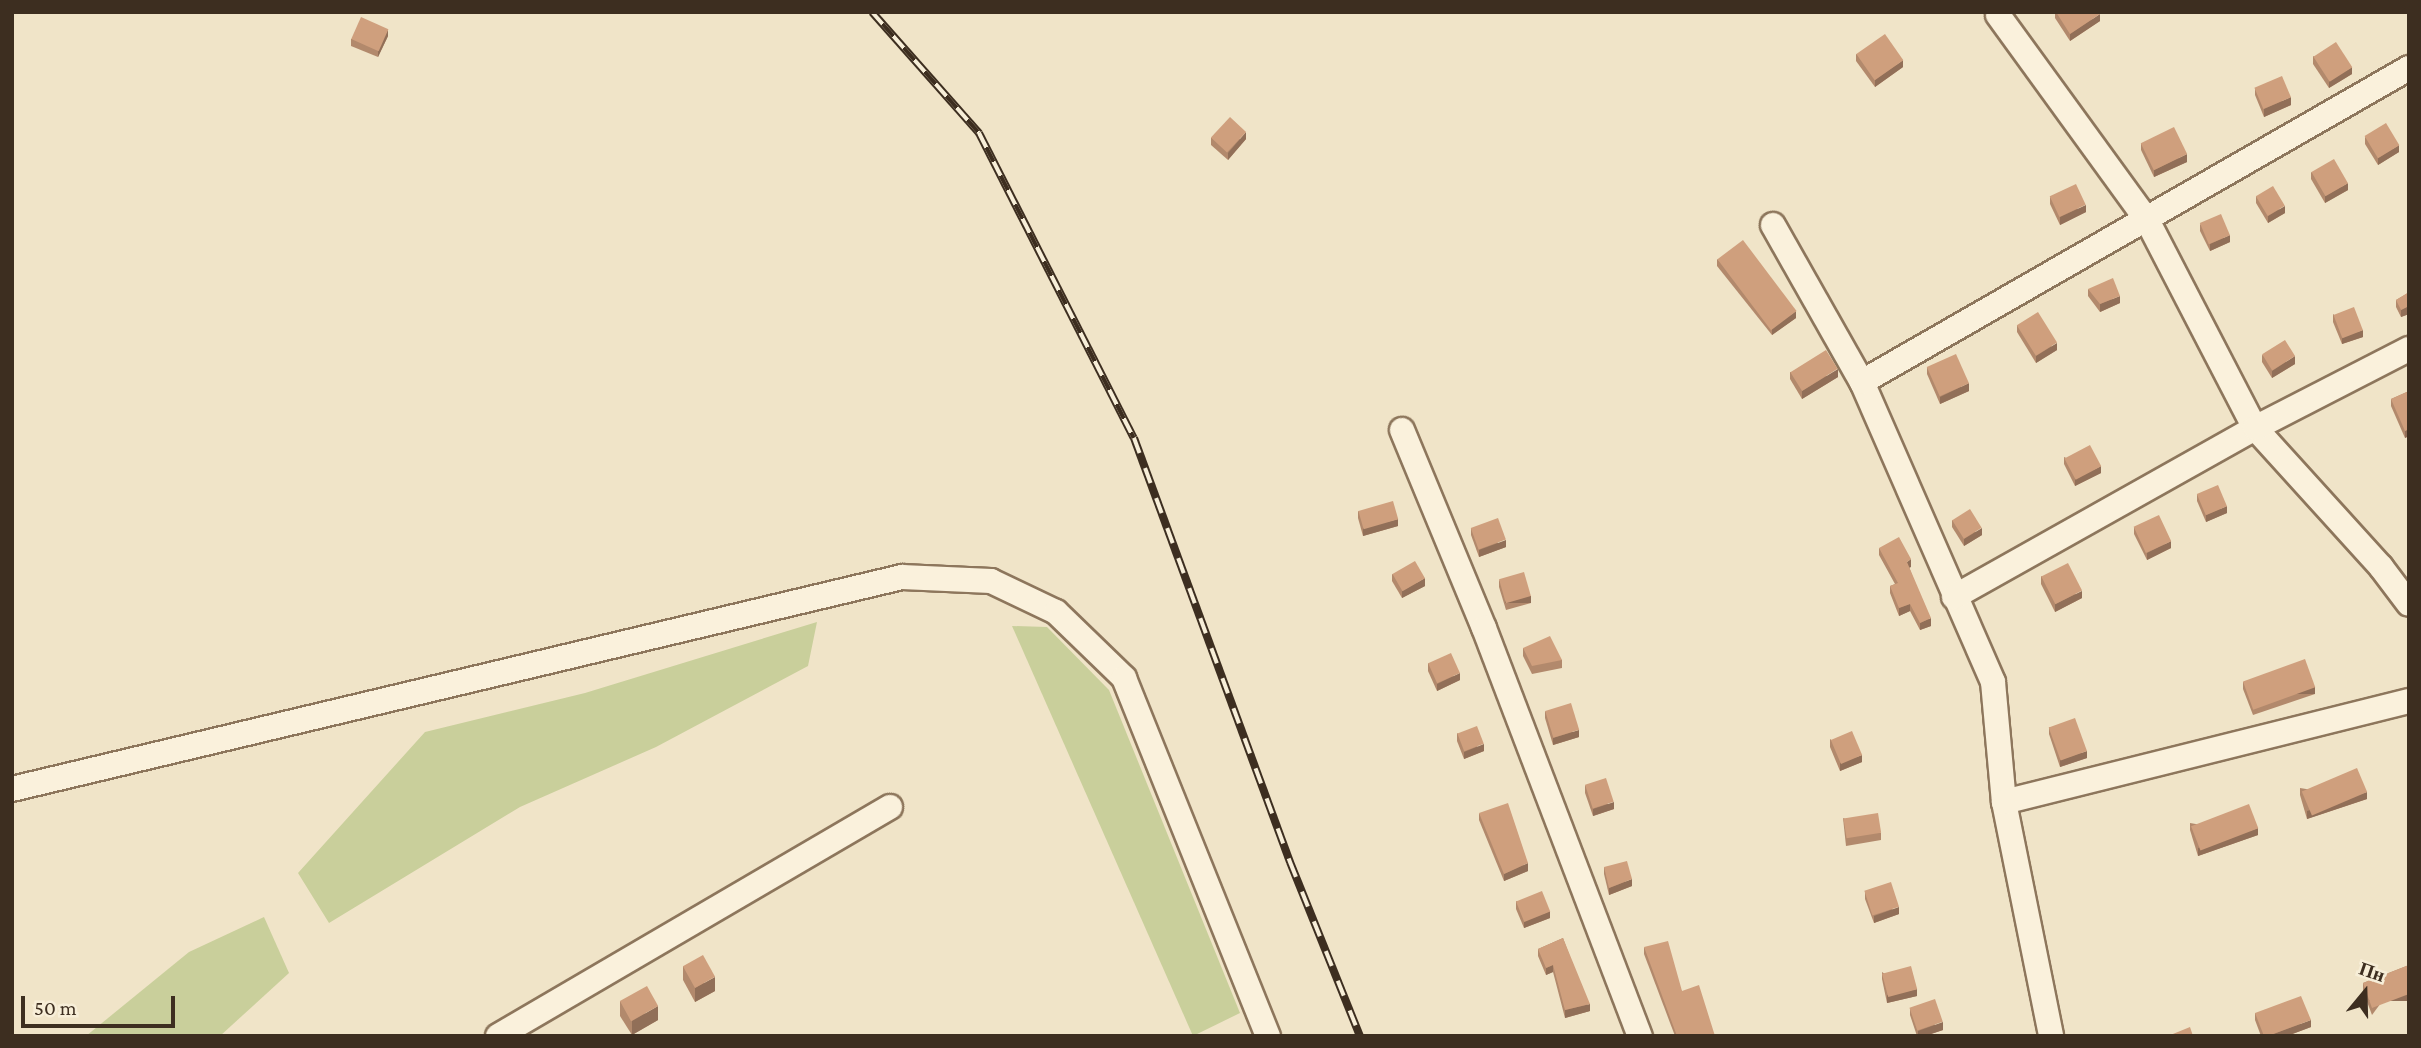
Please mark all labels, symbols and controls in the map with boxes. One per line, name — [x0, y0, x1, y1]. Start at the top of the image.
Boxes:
north arrow — [2330, 957, 2400, 1027]
text: Пн — [2356, 958, 2388, 986]
scale bar — [24, 982, 178, 1026]
text: 50 m — [34, 996, 77, 1020]

